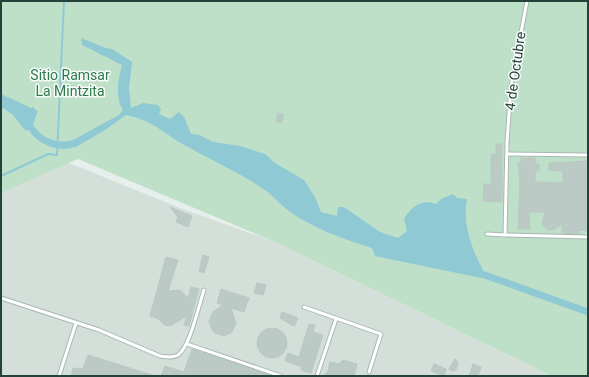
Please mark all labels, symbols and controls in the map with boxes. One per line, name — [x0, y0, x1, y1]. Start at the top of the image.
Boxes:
street label: 4 de Octubre — [502, 31, 528, 111]
park label: Sitio Ramsar La Mintzita — [30, 67, 110, 99]

